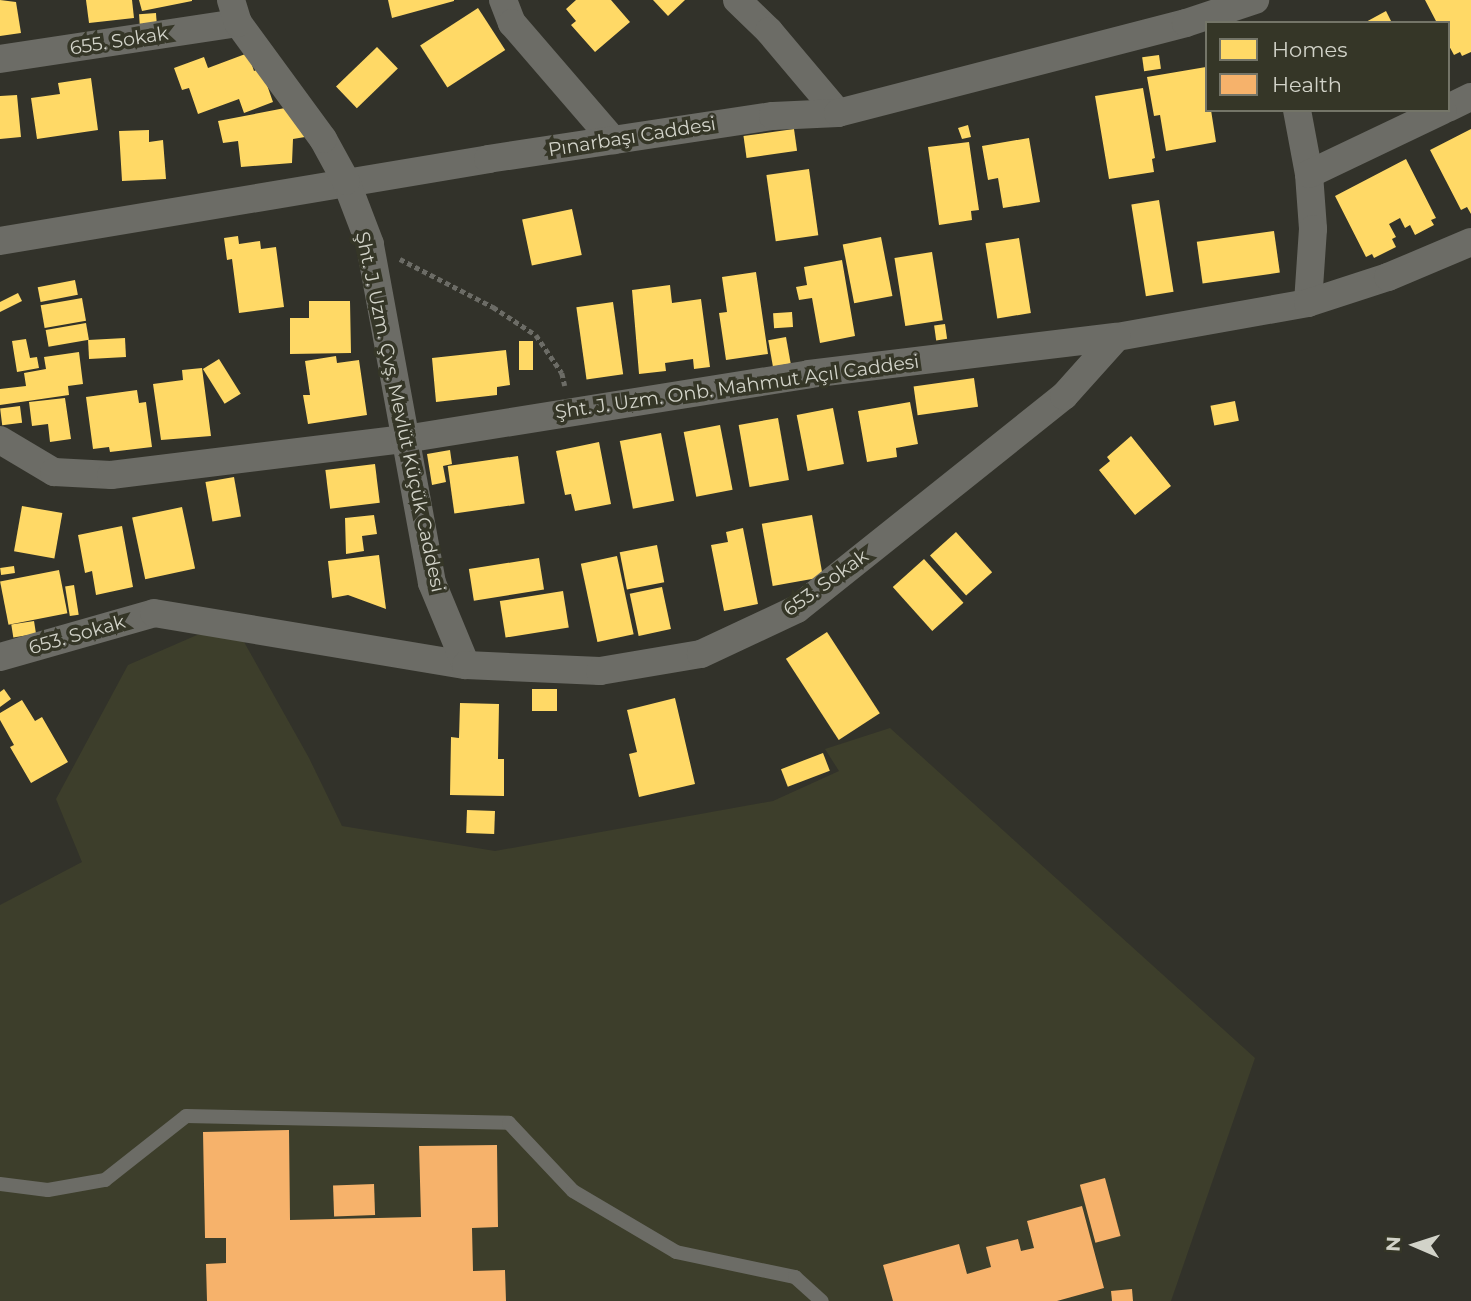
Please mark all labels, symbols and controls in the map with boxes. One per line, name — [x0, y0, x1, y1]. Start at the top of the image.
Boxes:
legend — [1205, 21, 1450, 112]
street label: 655. Sokak — [68, 22, 170, 60]
text: Homes — [1272, 37, 1347, 62]
text: Health — [1272, 72, 1342, 97]
street label: Pınarbaşı Caddesi — [547, 112, 717, 162]
street label: Şht. J. Uzm. Çvş. Mevlüt Küçük Caddesi — [351, 230, 449, 594]
street label: Şht. J. Uzm. Onb. Mahmut Açıl Caddesi — [553, 350, 921, 424]
street label: 653. Sokak — [779, 545, 873, 621]
street label: 653. Sokak — [26, 610, 128, 660]
north arrow — [1380, 1210, 1450, 1280]
text: N — [1382, 1236, 1405, 1252]

